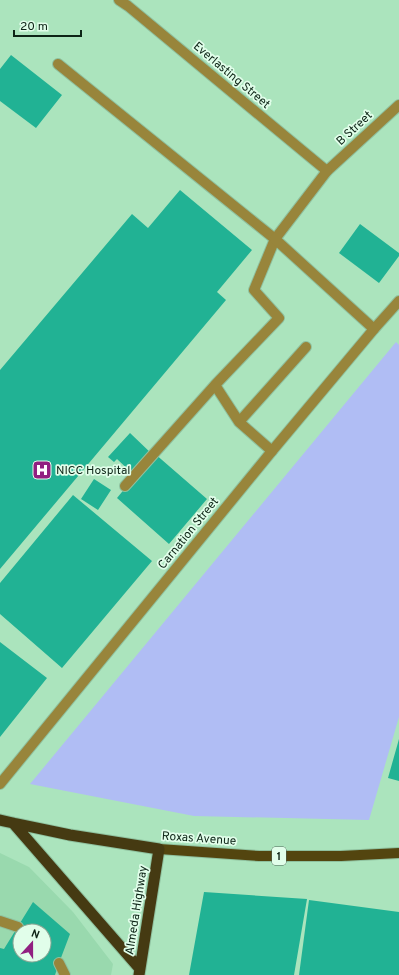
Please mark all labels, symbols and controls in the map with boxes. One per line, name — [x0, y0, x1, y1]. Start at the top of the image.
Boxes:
scale bar — [14, 12, 81, 38]
text: 20 m — [20, 19, 48, 35]
street label: Everlasting Street — [190, 39, 273, 113]
street label: B Street — [333, 108, 376, 149]
hospital icon: NICC Hospital — [31, 459, 53, 481]
place label: NICC Hospital — [56, 463, 130, 479]
street label: Carnation Street — [155, 494, 223, 573]
street label: Roxas Avenue — [161, 828, 237, 850]
road number: 1 — [272, 847, 286, 865]
street label: Almeda Highway — [122, 864, 152, 956]
north arrow — [12, 923, 52, 963]
text: N — [29, 927, 41, 943]

